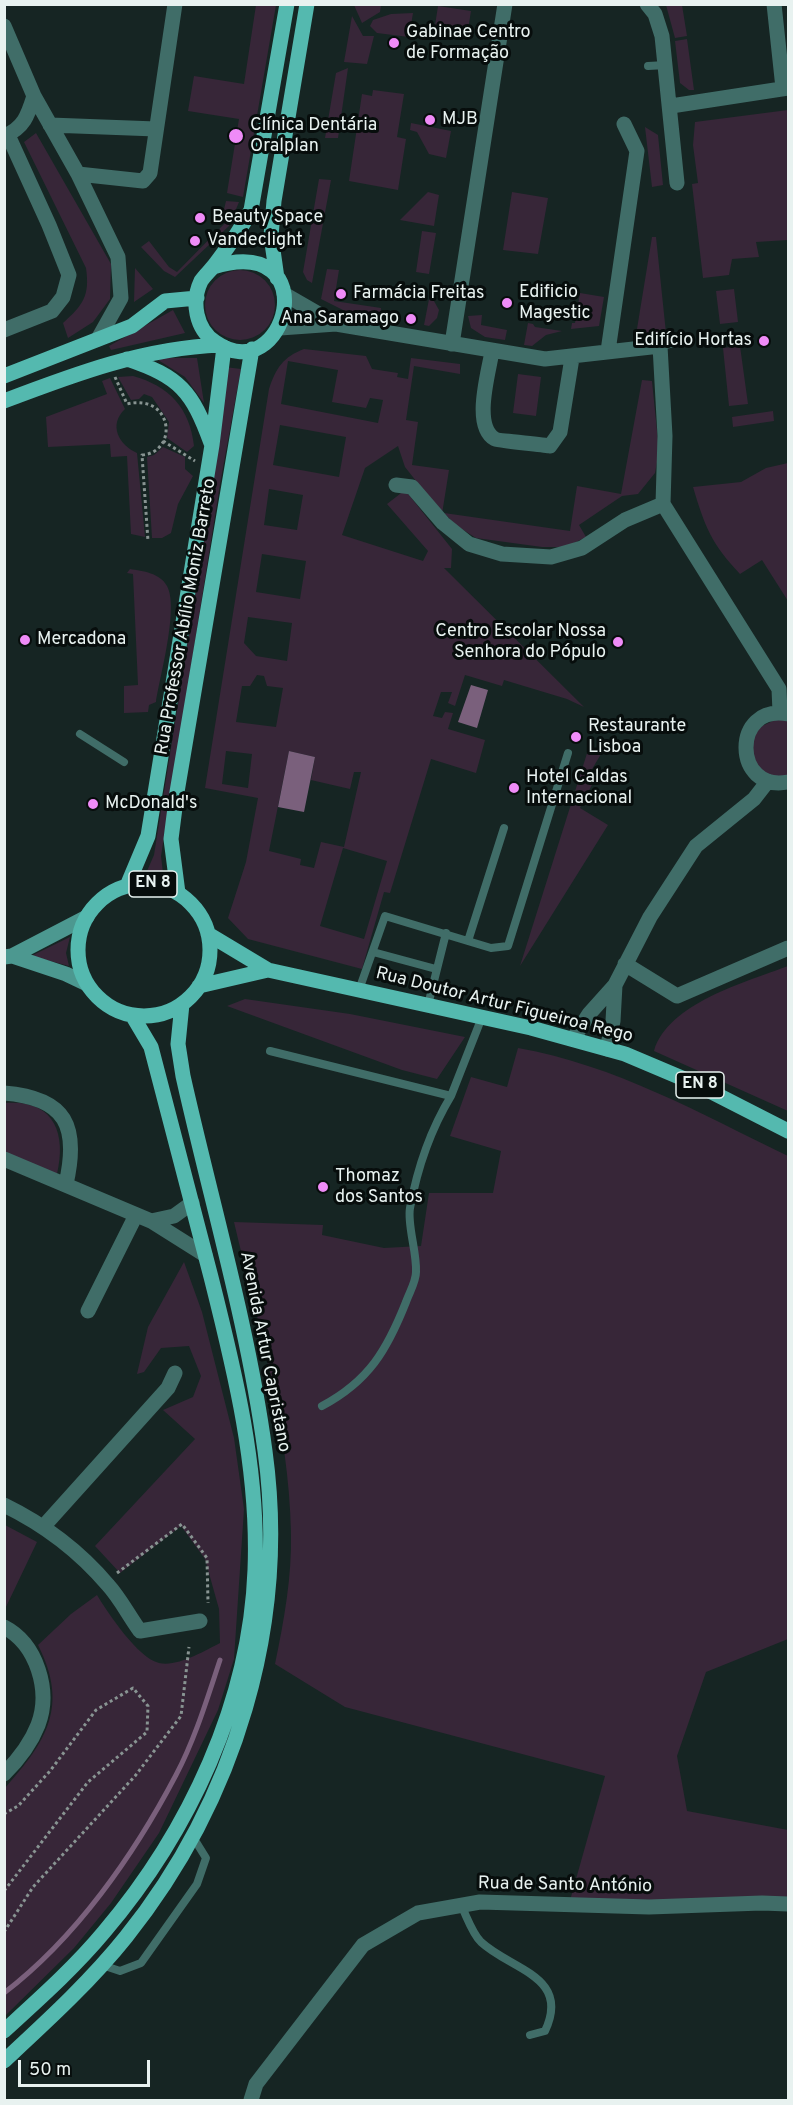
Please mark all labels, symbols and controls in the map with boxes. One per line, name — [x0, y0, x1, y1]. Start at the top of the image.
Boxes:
place label: Gabinae Centro de Formação — [406, 22, 531, 64]
marker: Gabinae Centro de Formação — [387, 36, 401, 50]
place label: MJB — [442, 109, 478, 131]
marker: MJB — [423, 113, 437, 127]
place label: Clínica Dentária Oralplan — [250, 115, 377, 158]
marker: Clínica Dentária Oralplan — [227, 127, 245, 145]
place label: Beauty Space — [212, 207, 323, 229]
marker: Beauty Space — [193, 211, 207, 225]
place label: Vandeclight — [207, 230, 303, 252]
marker: Vandeclight — [188, 234, 202, 248]
place label: Edificio Magestic — [519, 282, 590, 324]
place label: Farmácia Freitas — [353, 283, 484, 305]
marker: Farmácia Freitas — [334, 287, 348, 301]
marker: Edificio Magestic — [500, 296, 514, 310]
place label: Ana Saramago — [281, 308, 399, 330]
marker: Ana Saramago — [404, 312, 418, 326]
place label: Edifício Hortas — [634, 330, 752, 352]
marker: Edifício Hortas — [757, 334, 771, 348]
street label: Rua Professor Abílio Moniz Barreto — [152, 477, 222, 757]
place label: Centro Escolar Nossa Senhora do Pópulo — [435, 621, 606, 664]
place label: Mercadona — [37, 629, 126, 651]
marker: Mercadona — [18, 633, 32, 647]
marker: Centro Escolar Nossa Senhora do Pópulo — [611, 635, 625, 649]
place label: Restaurante Lisboa — [588, 716, 686, 758]
marker: Restaurante Lisboa — [569, 730, 583, 744]
place label: Hotel Caldas Internacional — [526, 767, 632, 810]
marker: Hotel Caldas Internacional — [507, 781, 521, 795]
place label: McDonald's — [105, 793, 197, 815]
marker: McDonald's — [86, 797, 100, 811]
road number: EN 8 — [129, 871, 177, 897]
street label: Rua Doutor Artur Figueiroa Rego — [373, 964, 635, 1048]
road number: EN 8 — [676, 1072, 724, 1098]
place label: Thomaz dos Santos — [335, 1166, 423, 1208]
marker: Thomaz dos Santos — [316, 1180, 330, 1194]
street label: Avenida Artur Capristano — [234, 1250, 294, 1454]
street label: Rua de Santo António — [478, 1874, 652, 1898]
scale bar — [21, 2048, 153, 2086]
text: 50 m — [29, 2059, 71, 2082]

